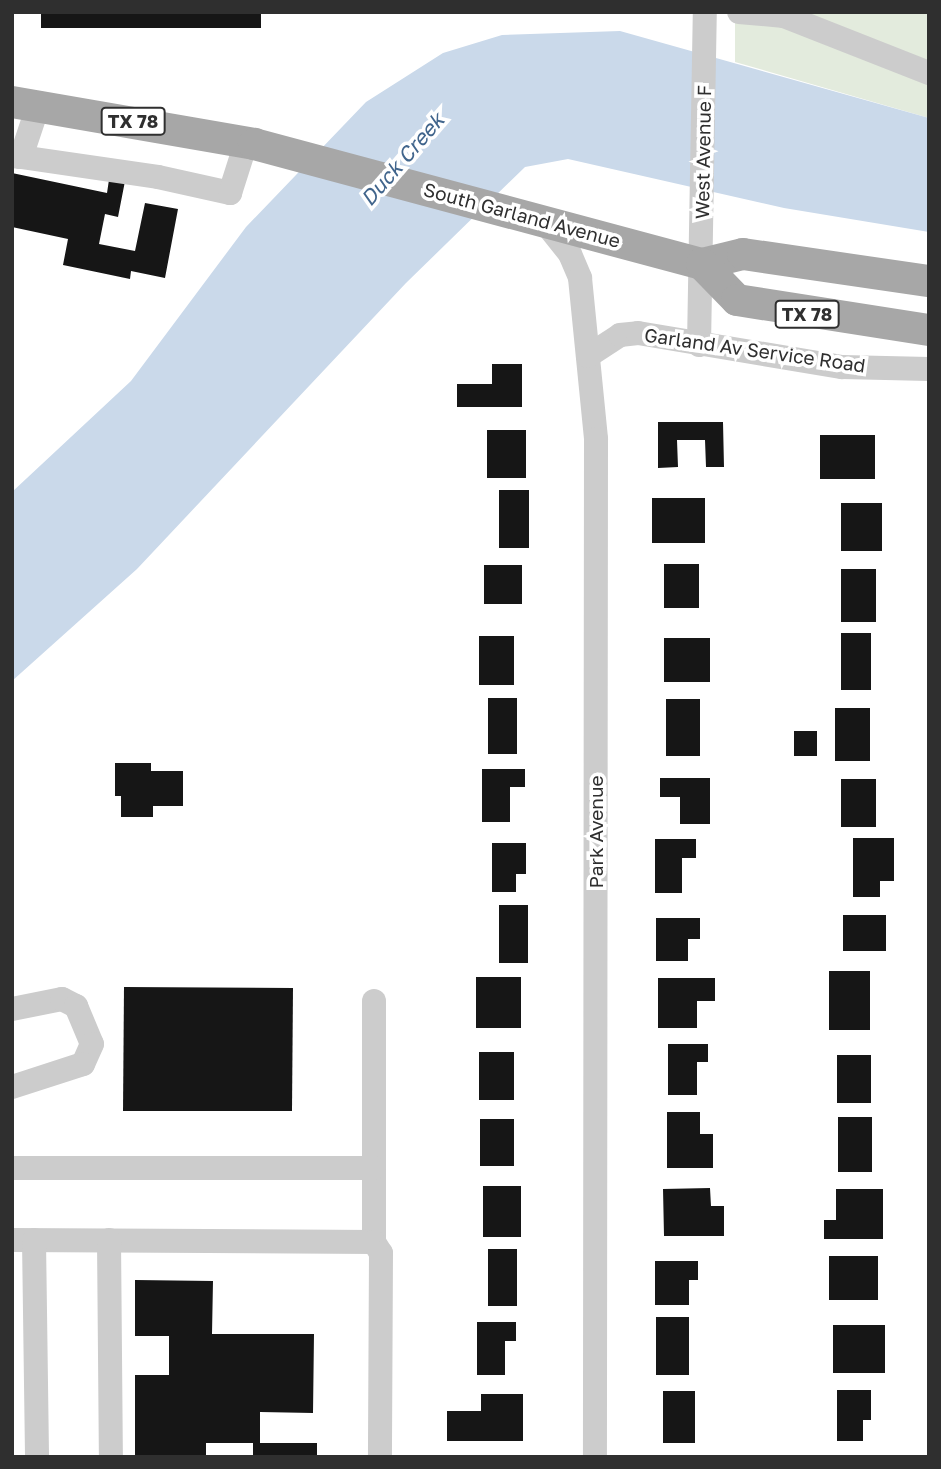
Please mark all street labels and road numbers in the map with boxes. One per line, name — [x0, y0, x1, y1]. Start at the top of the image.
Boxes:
street label: West Avenue F — [690, 85, 716, 219]
road number: TX 78 — [100, 106, 166, 136]
street label: South Garland Avenue — [421, 178, 623, 252]
road number: TX 78 — [774, 300, 840, 328]
street label: Garland Av Service Road — [643, 323, 867, 377]
street label: Park Avenue — [585, 776, 607, 888]

